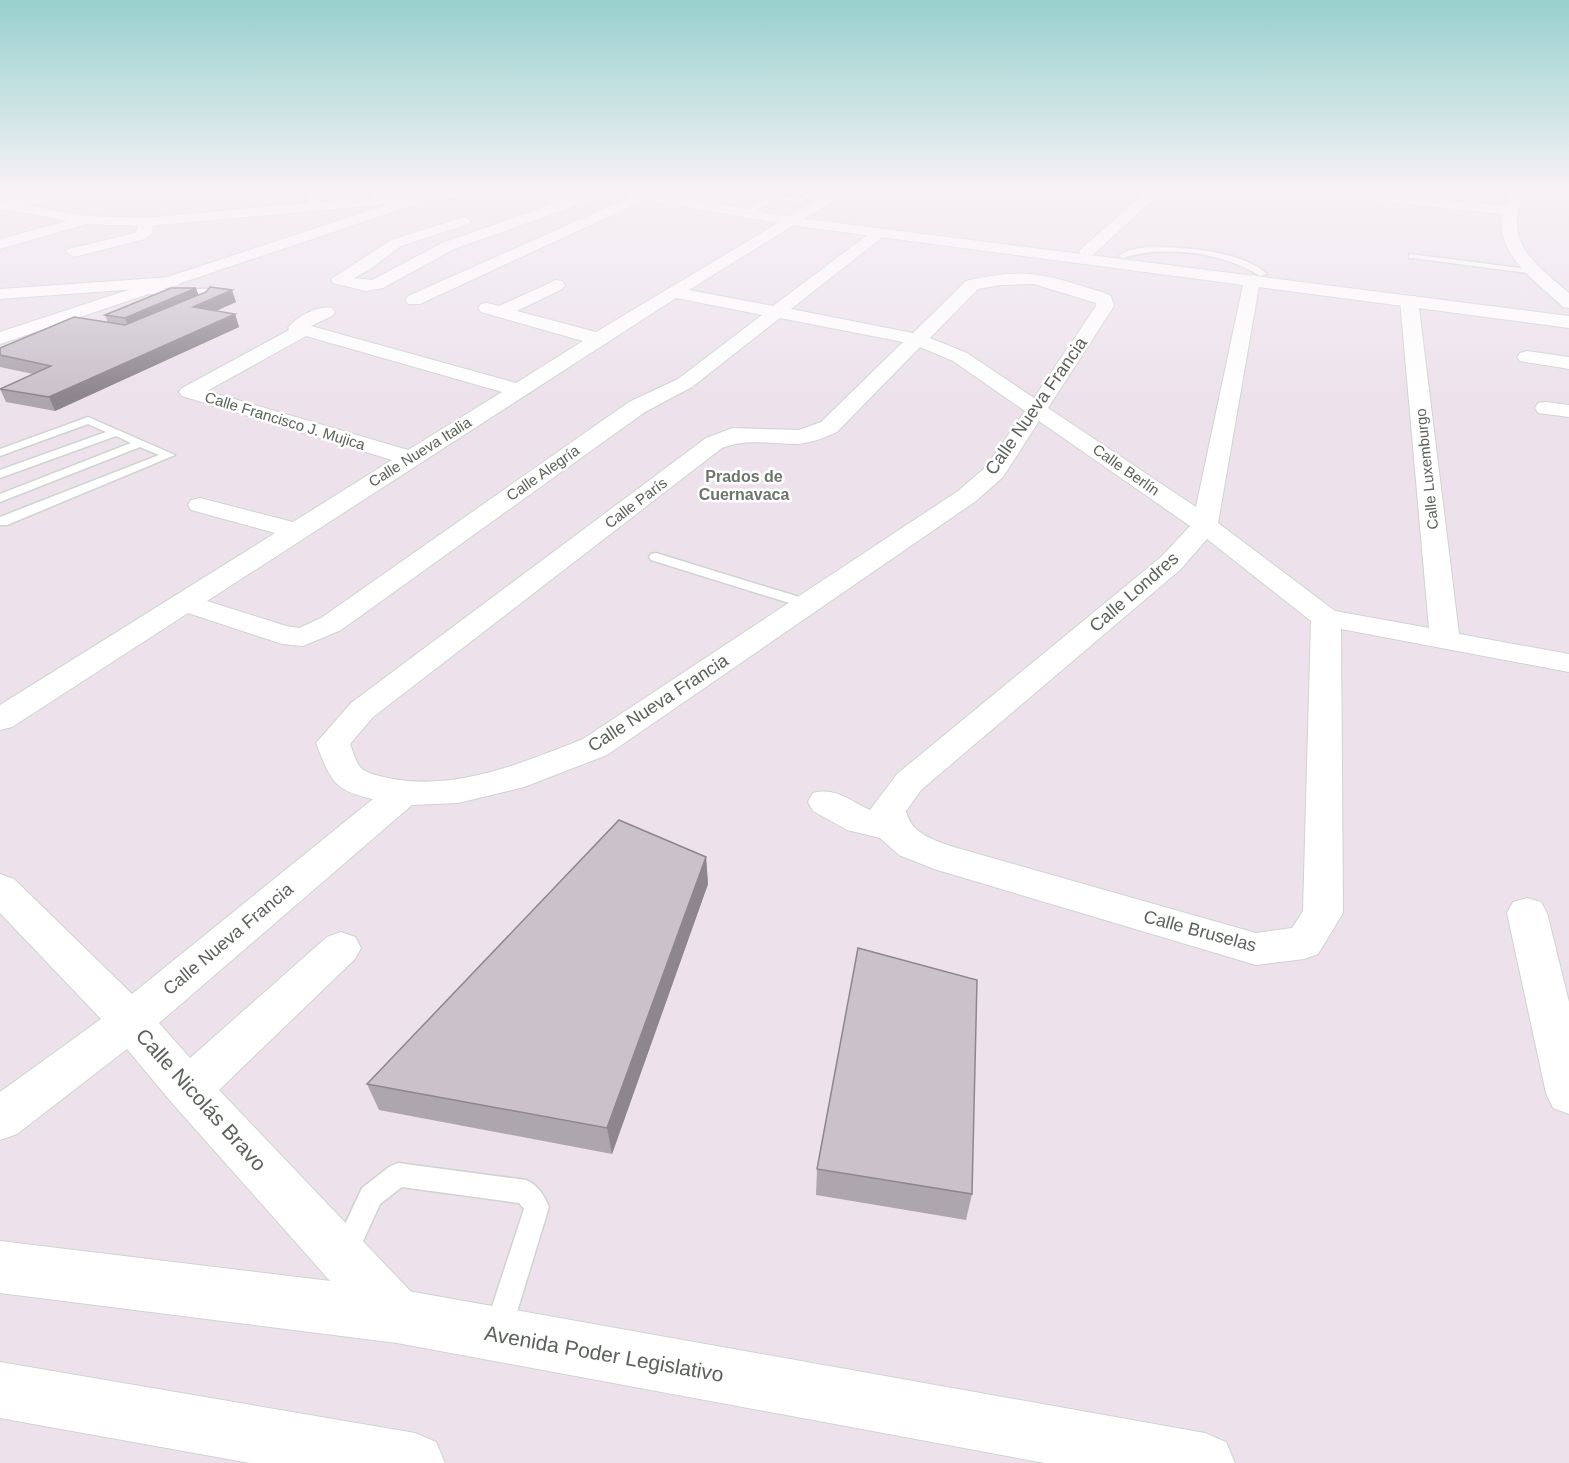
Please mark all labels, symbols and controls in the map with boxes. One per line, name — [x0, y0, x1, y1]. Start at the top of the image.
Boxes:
street label: Calle Nueva Francia — [981, 333, 1092, 479]
street label: Calle Francisco J. Mujica — [203, 388, 368, 453]
street label: Calle Luxemburgo — [1412, 408, 1441, 530]
street label: Calle Nueva Italia — [365, 413, 475, 490]
street label: Calle Berlín — [1090, 440, 1163, 499]
street label: Calle Alegría — [503, 441, 583, 504]
district label: Prados de Cuernavaca — [699, 468, 789, 503]
street label: Calle París — [601, 474, 670, 531]
street label: Calle Londres — [1086, 548, 1182, 636]
street label: Calle Nueva Francia — [584, 650, 733, 756]
street label: Calle Nueva Francia — [159, 878, 298, 999]
street label: Calle Bruselas — [1141, 906, 1259, 956]
street label: Calle Nicolás Bravo — [132, 1024, 271, 1175]
street label: Avenida Poder Legislativo — [483, 1321, 725, 1386]

